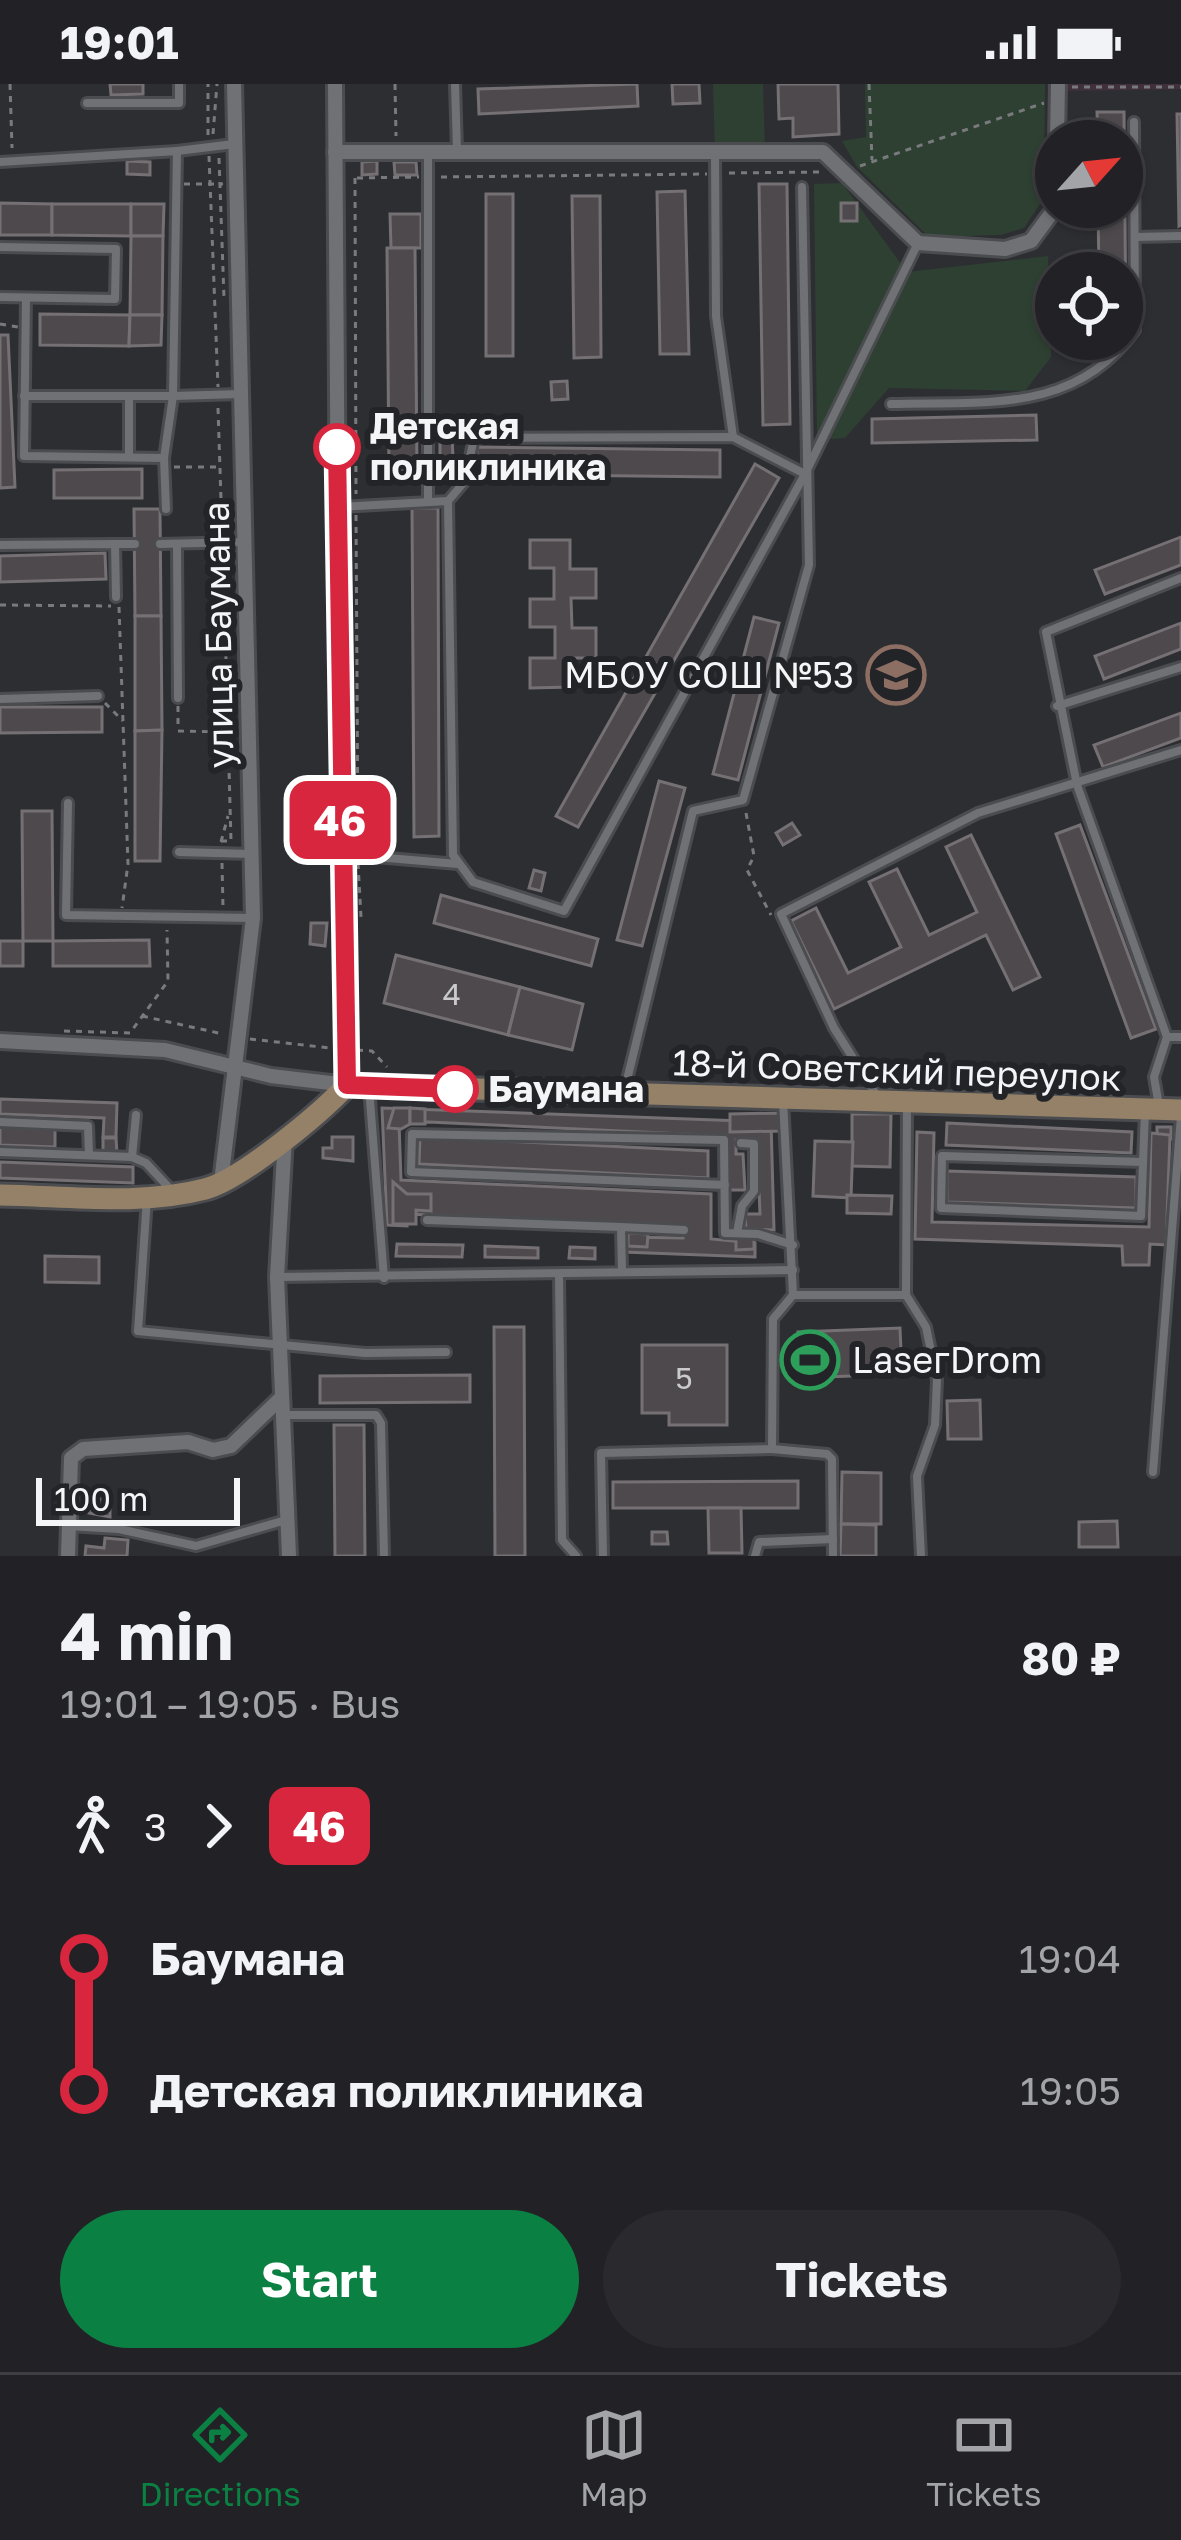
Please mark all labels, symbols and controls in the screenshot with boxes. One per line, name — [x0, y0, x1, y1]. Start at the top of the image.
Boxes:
text: 19:01 — [60, 15, 179, 69]
north arrow — [1035, 120, 1143, 228]
map controls — [1035, 120, 1143, 360]
button: locate — [1035, 252, 1143, 360]
place label: Детская поликлиника — [370, 404, 606, 488]
marker: Детская поликлиника — [315, 425, 359, 469]
street label: улица Баумана — [194, 501, 241, 769]
school or university icon: МБОУ СОШ №53 — [865, 644, 927, 706]
place label: МБОУ СОШ №53 — [564, 653, 854, 696]
line badge: 46 — [286, 781, 394, 859]
text: 46 — [314, 795, 366, 845]
house number: 4 — [443, 976, 461, 1012]
street label: 18-й Советский переулок — [672, 1040, 1122, 1099]
marker: Баумана — [433, 1067, 477, 1111]
place label: Баумана — [488, 1067, 644, 1110]
sports icon: LaseгDrom — [779, 1329, 841, 1391]
place label: LaseгDrom — [852, 1338, 1042, 1381]
house number: 5 — [675, 1360, 693, 1396]
scale bar — [36, 1472, 240, 1525]
text: 100 m — [54, 1479, 148, 1518]
text: 4 min — [60, 1595, 234, 1675]
text: 80 ₽ — [1021, 1631, 1121, 1685]
text: 19:01 – 19:05 · Bus — [60, 1680, 400, 1727]
icon: walk — [60, 1793, 126, 1859]
icon: forward — [185, 1793, 251, 1859]
text: 46 — [293, 1801, 346, 1851]
text: 3 — [144, 1803, 167, 1850]
text: Баумана — [150, 1931, 345, 1985]
text: 19:04 — [1019, 1935, 1121, 1982]
text: Детская поликлиника — [150, 2063, 644, 2117]
text: 19:05 — [1020, 2067, 1121, 2114]
button: Start — [60, 2210, 579, 2348]
button: Tickets — [603, 2210, 1121, 2348]
tab: Directions — [140, 2402, 301, 2513]
tab: Map — [580, 2402, 647, 2513]
tab: Tickets — [926, 2402, 1041, 2513]

